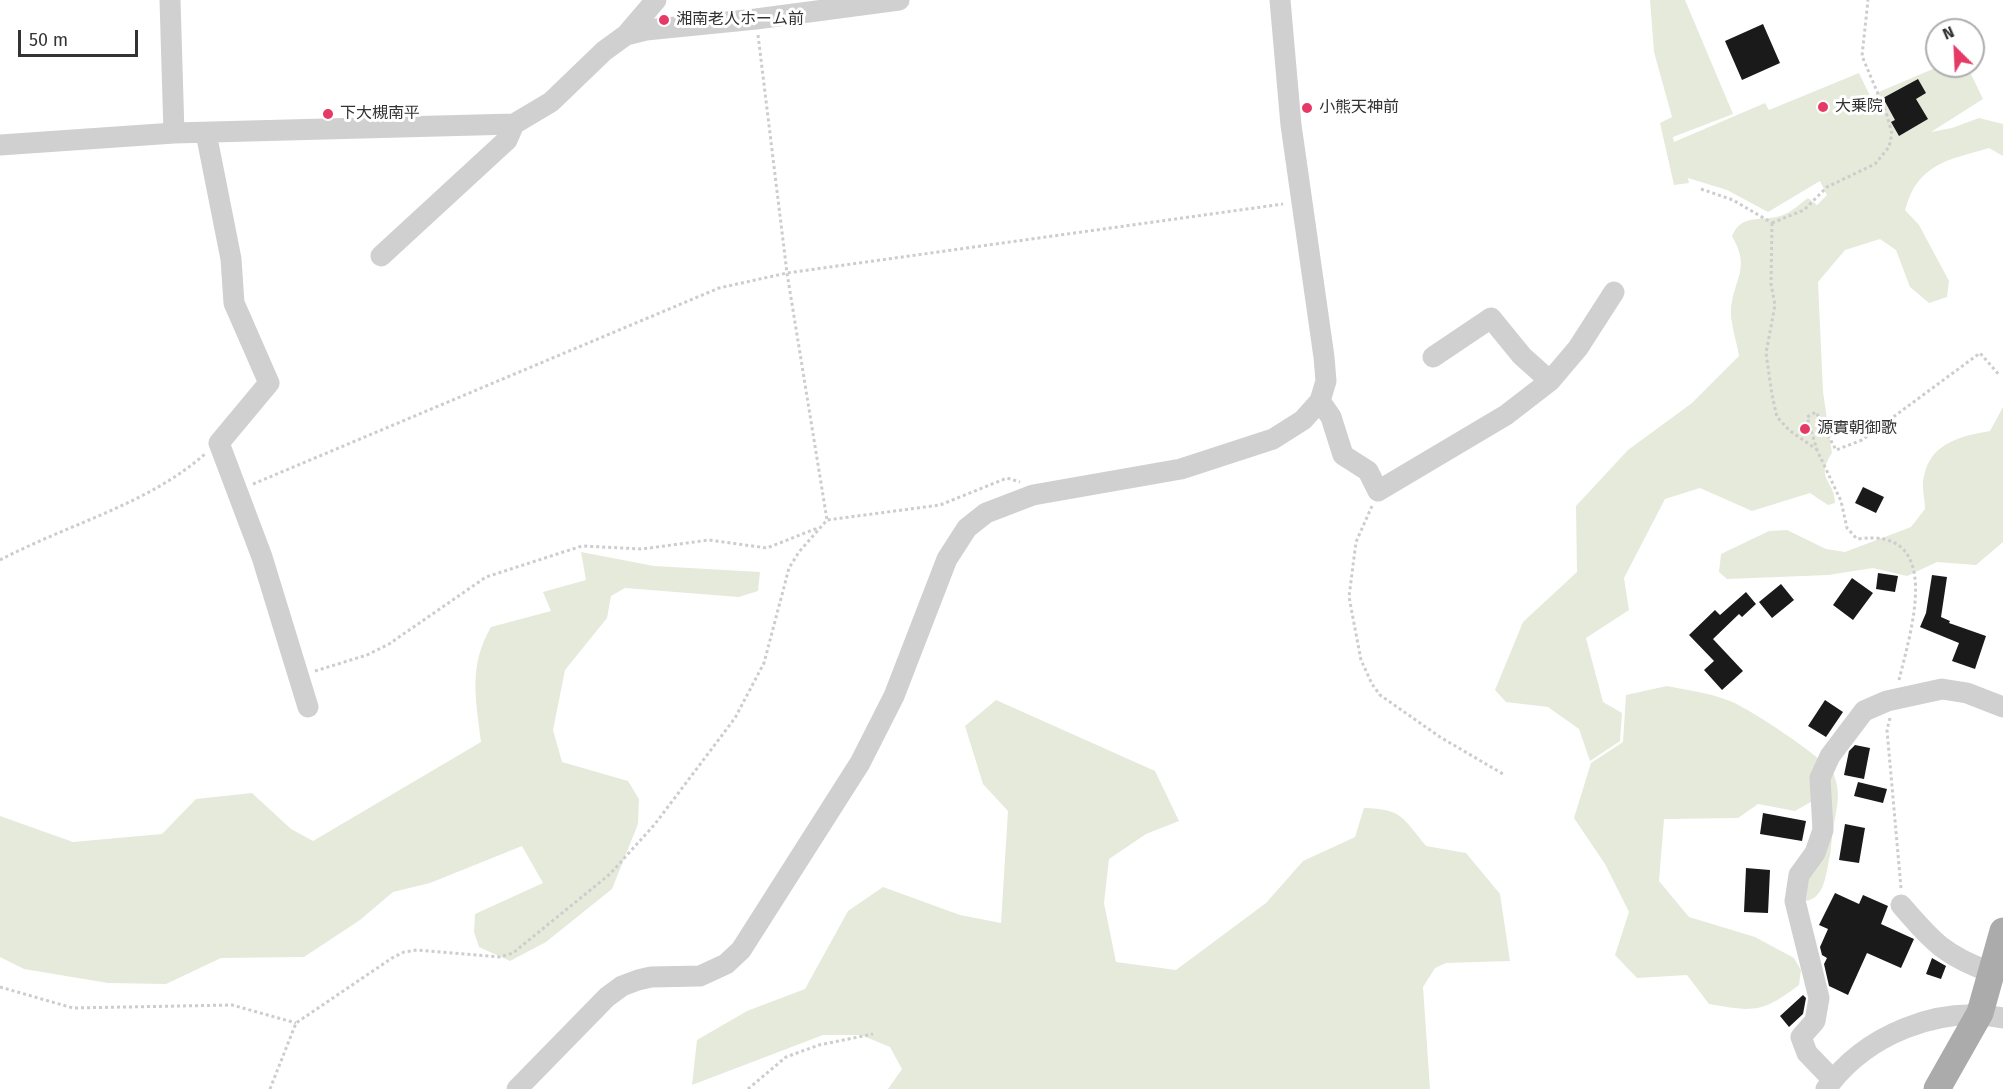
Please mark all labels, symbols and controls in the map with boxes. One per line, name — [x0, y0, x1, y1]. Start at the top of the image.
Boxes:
place label: 湘南老人ホーム前 — [676, 10, 804, 30]
marker: 湘南老人ホーム前 — [657, 13, 671, 27]
scale bar — [21, 18, 141, 56]
north arrow — [1925, 18, 1985, 78]
text: N — [1940, 22, 1957, 44]
text: 50 m — [29, 29, 68, 51]
place label: 大乗院 — [1835, 97, 1883, 117]
place label: 小熊天神前 — [1319, 98, 1399, 118]
marker: 大乗院 — [1816, 100, 1830, 114]
marker: 小熊天神前 — [1300, 101, 1314, 115]
place label: 下大槻南平 — [340, 104, 420, 124]
marker: 下大槻南平 — [321, 107, 335, 121]
place label: 源實朝御歌 — [1817, 419, 1897, 439]
marker: 源實朝御歌 — [1798, 422, 1812, 436]

